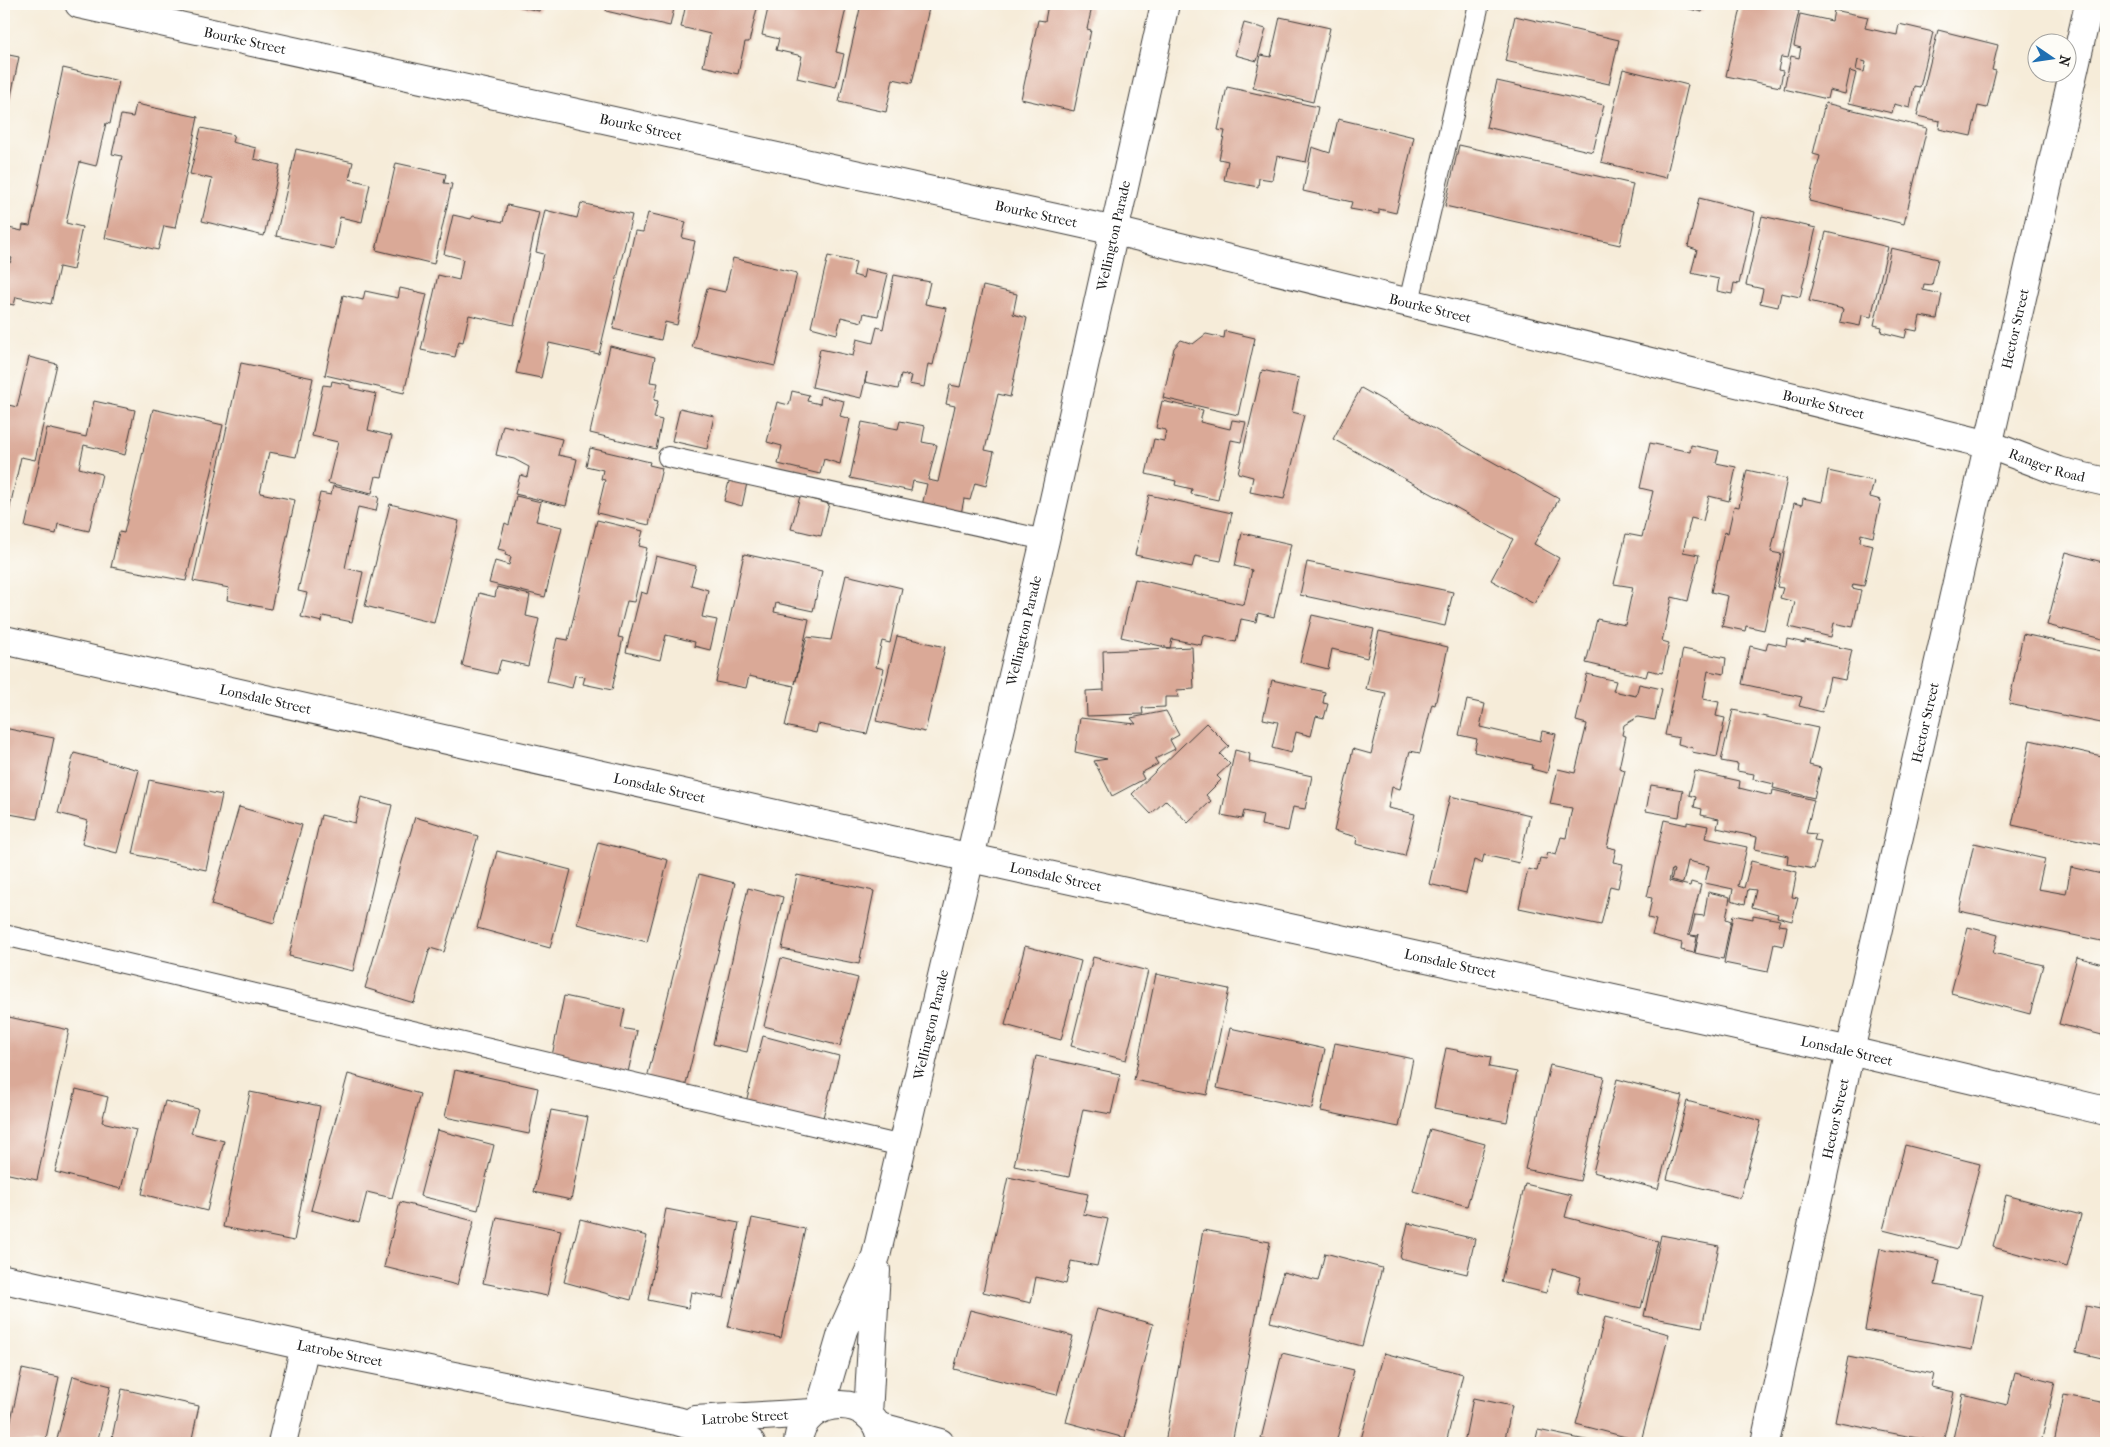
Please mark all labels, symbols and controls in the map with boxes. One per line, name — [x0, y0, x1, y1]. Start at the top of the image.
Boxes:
street label: Bourke Street — [202, 24, 288, 58]
north arrow — [2028, 32, 2078, 82]
text: N — [2055, 54, 2074, 68]
street label: Bourke Street — [598, 110, 683, 145]
street label: Wellington Parade — [1093, 179, 1134, 293]
street label: Bourke Street — [993, 197, 1079, 232]
street label: Hector Street — [1998, 287, 2033, 371]
street label: Bourke Street — [1387, 290, 1473, 327]
street label: Bourke Street — [1781, 387, 1866, 423]
street label: Ranger Road — [2006, 445, 2087, 486]
street label: Wellington Parade — [1003, 574, 1045, 688]
street label: Lonsdale Street — [218, 681, 313, 718]
street label: Hector Street — [1908, 681, 1943, 765]
street label: Lonsdale Street — [612, 770, 707, 807]
street label: Lonsdale Street — [1008, 859, 1103, 895]
street label: Lonsdale Street — [1403, 945, 1498, 982]
street label: Wellington Parade — [910, 968, 952, 1082]
street label: Lonsdale Street — [1799, 1032, 1894, 1070]
street label: Hector Street — [1819, 1077, 1853, 1161]
street label: Latrobe Street — [295, 1336, 384, 1370]
street label: Latrobe Street — [701, 1406, 789, 1429]

